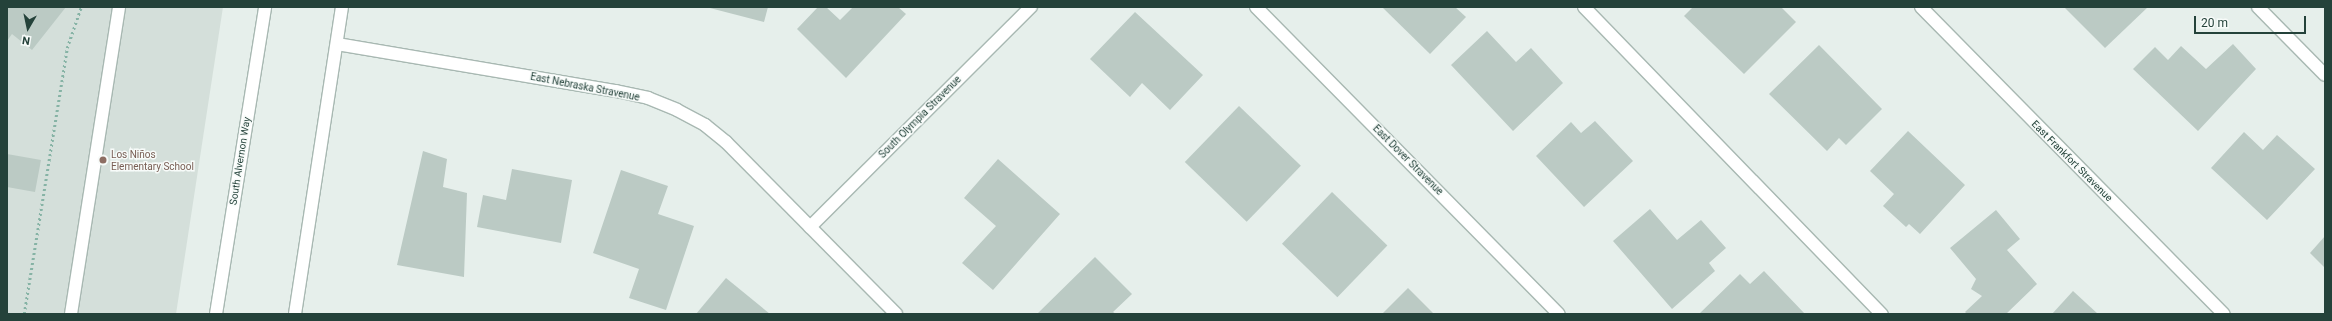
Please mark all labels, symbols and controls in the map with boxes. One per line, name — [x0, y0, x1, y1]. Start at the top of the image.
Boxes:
north arrow — [8, 8, 48, 48]
scale bar — [2196, 8, 2308, 34]
text: 20 m — [2201, 16, 2228, 30]
text: N — [21, 33, 31, 47]
street label: East Nebraska Stravenue — [529, 71, 641, 103]
street label: South Olympia Stravenue — [876, 73, 964, 161]
street label: South Alvernon Way — [227, 116, 253, 206]
street label: East Frankfort Stravenue — [2029, 118, 2115, 204]
street label: East Dover Stravenue — [1370, 122, 1446, 198]
place label: Los Niños Elementary School — [111, 148, 194, 172]
marker: Los Niños Elementary School — [98, 155, 108, 165]

